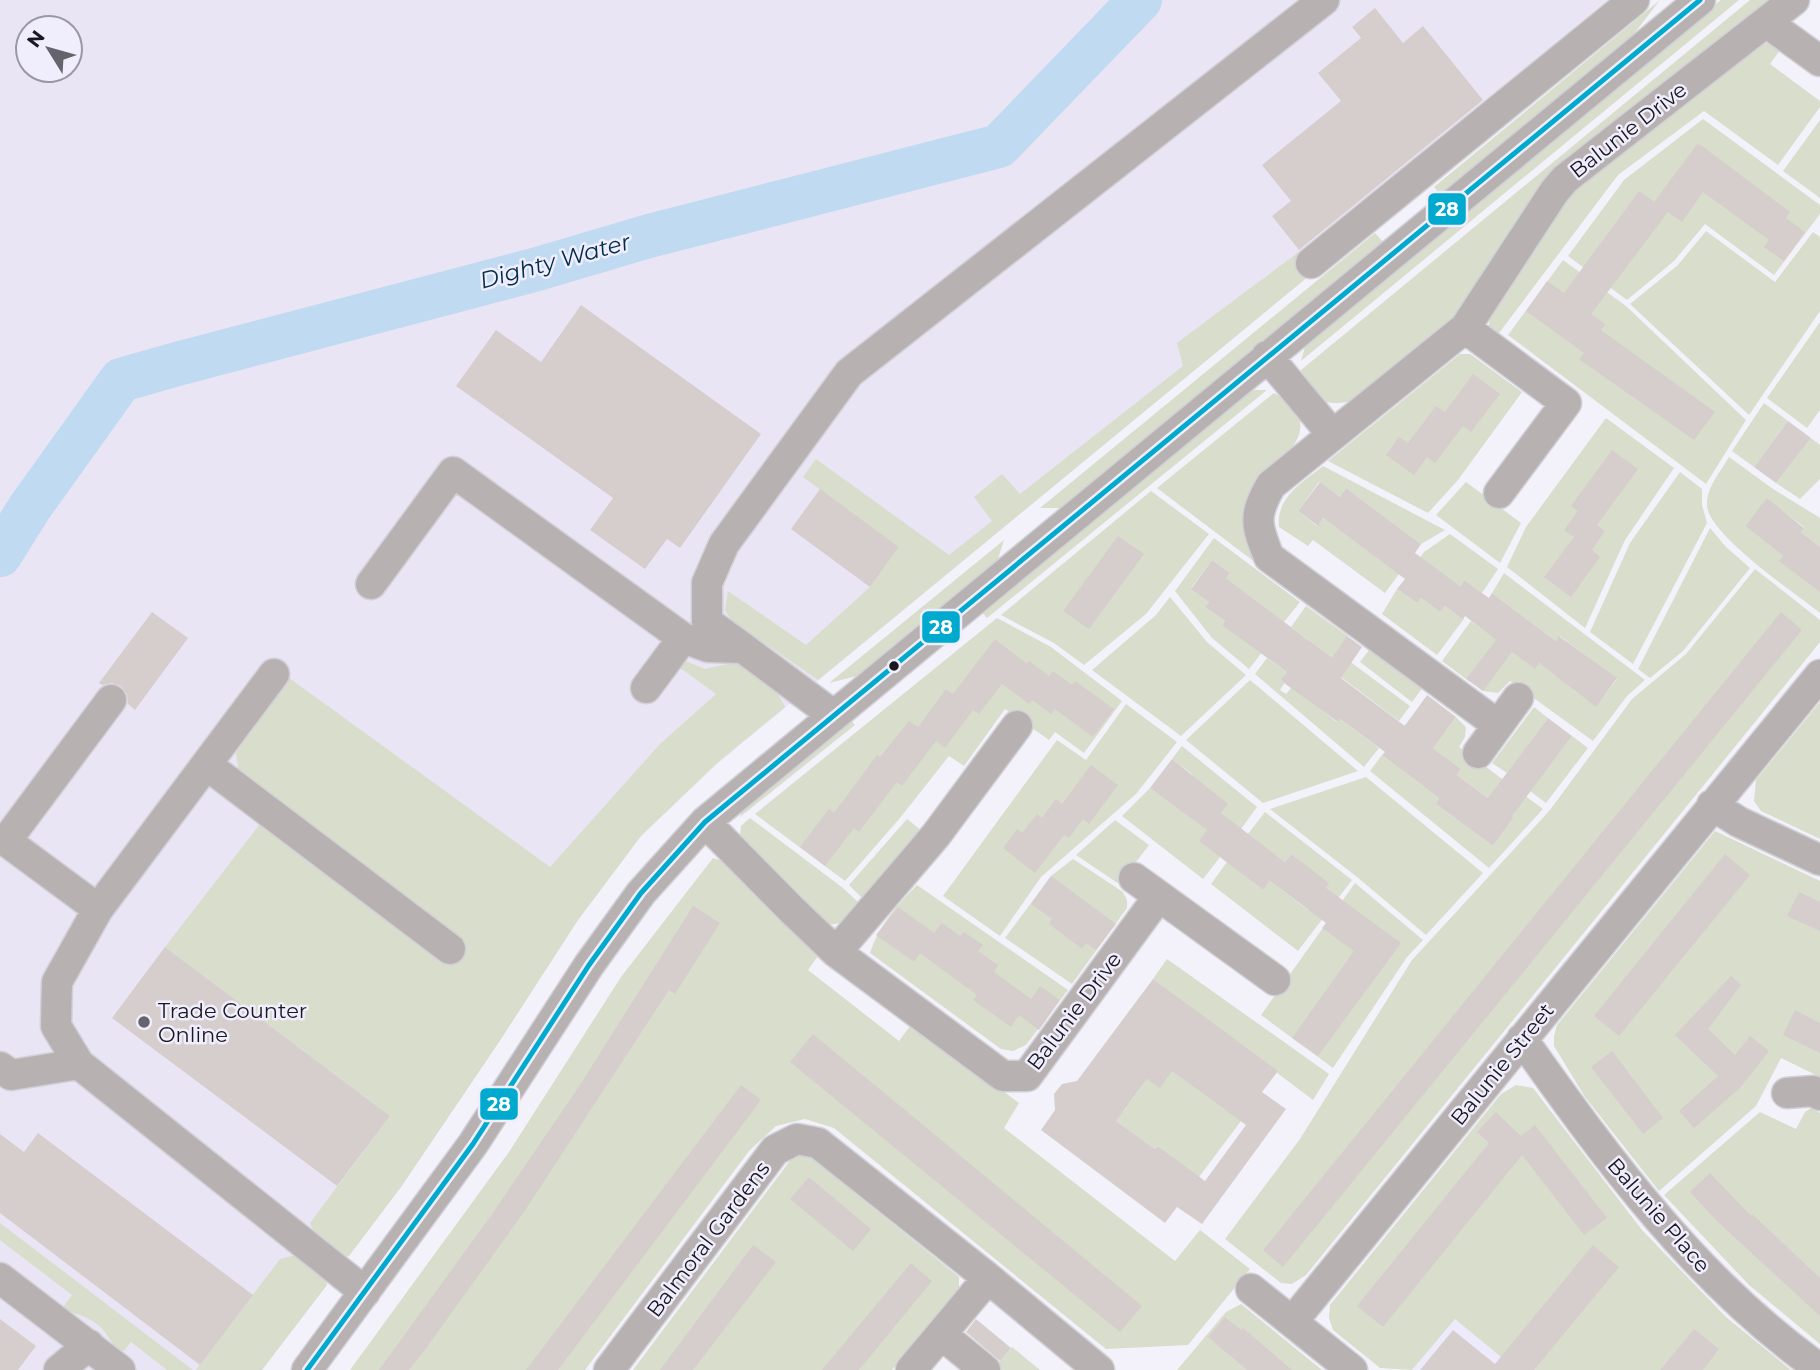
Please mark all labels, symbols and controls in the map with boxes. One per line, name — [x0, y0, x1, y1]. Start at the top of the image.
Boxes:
north arrow — [14, 14, 84, 84]
text: N — [22, 26, 50, 52]
street label: Balunie Drive — [1565, 77, 1691, 183]
line badge: 28 — [1427, 192, 1467, 226]
text: 28 — [1435, 198, 1459, 221]
water label: Dighty Water — [477, 227, 634, 295]
line badge: 28 — [921, 610, 961, 644]
text: 28 — [929, 616, 953, 639]
unlabelled marker — [887, 659, 901, 673]
street label: Balunie Drive — [1022, 947, 1126, 1075]
place label: Trade Counter Online — [158, 998, 307, 1047]
street label: Balunie Street — [1445, 998, 1559, 1130]
marker: Trade Counter Online — [136, 1014, 152, 1030]
line badge: 28 — [479, 1087, 519, 1121]
text: 28 — [487, 1093, 511, 1116]
street label: Balunie Place — [1603, 1153, 1715, 1277]
street label: Balmoral Gardens — [641, 1156, 775, 1322]

